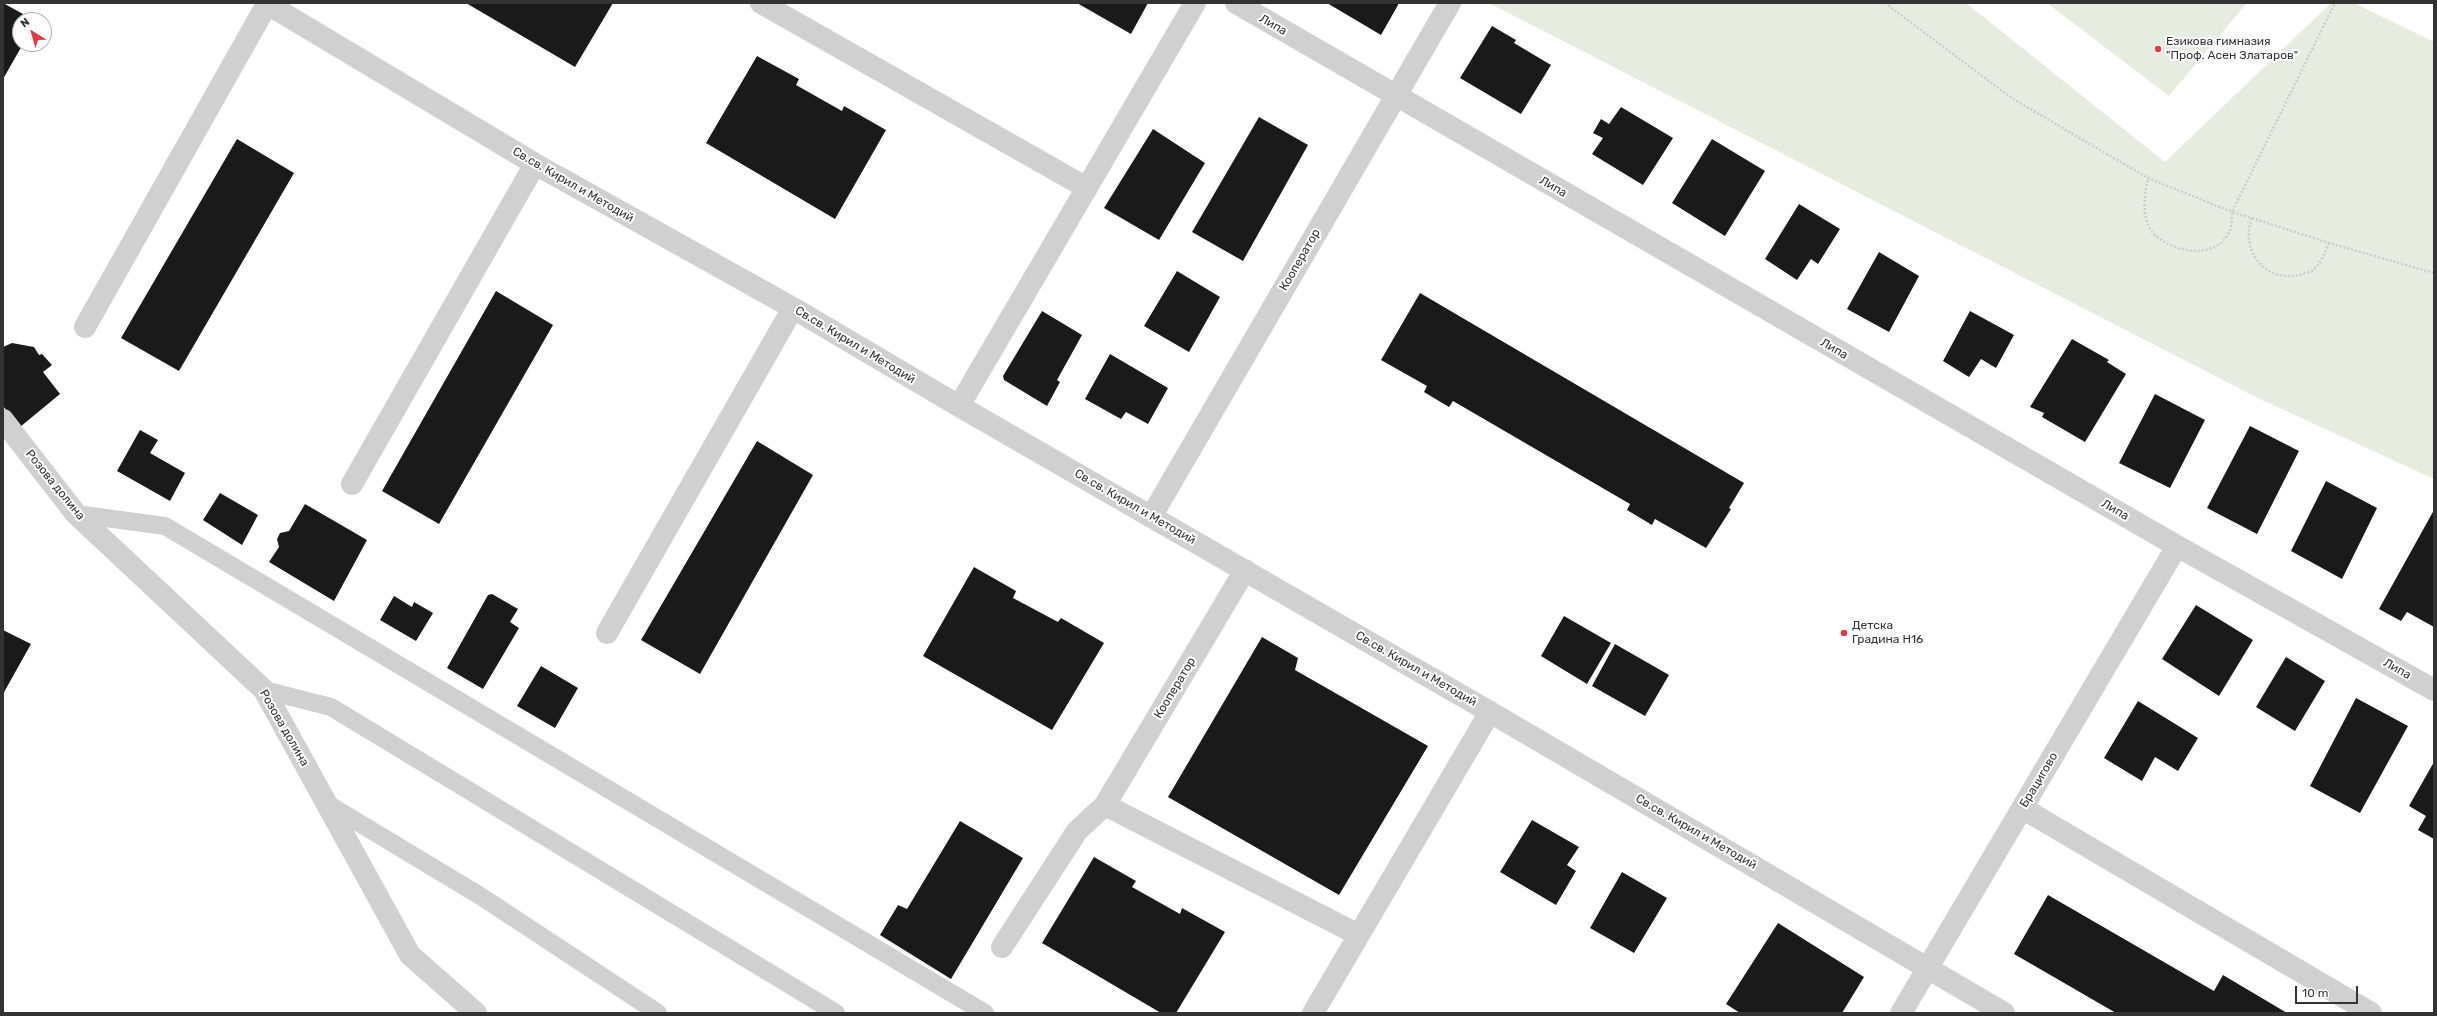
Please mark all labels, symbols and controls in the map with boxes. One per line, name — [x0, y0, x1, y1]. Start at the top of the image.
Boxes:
street label: Липа — [1257, 11, 1289, 39]
north arrow — [12, 12, 52, 52]
text: N — [18, 15, 32, 30]
place label: Езикова гимназия "Проф. Асен Златаров" — [2166, 35, 2298, 63]
marker: Езикова гимназия "Проф. Асен Златаров" — [2153, 44, 2163, 54]
street label: Св.св. Кирил и Методий — [510, 144, 636, 226]
street label: Липа — [1537, 173, 1569, 201]
street label: Кооператор — [1277, 227, 1323, 293]
street label: Св.св. Кирил и Методий — [792, 303, 918, 387]
street label: Липа — [1818, 335, 1850, 363]
street label: Розова долина — [22, 447, 88, 523]
street label: Св.св. Кирил и Методий — [1072, 466, 1198, 548]
street label: Липа — [2099, 496, 2131, 524]
place label: Детска Градина Н16 — [1852, 619, 1923, 647]
street label: Св.св. Кирил и Методий — [1353, 628, 1479, 710]
marker: Детска Градина Н16 — [1839, 628, 1849, 638]
street label: Кооператор — [1151, 655, 1199, 721]
street label: Липа — [2381, 656, 2413, 682]
street label: Розова долина — [256, 687, 312, 769]
street label: Брацигово — [2017, 750, 2061, 810]
street label: Св.св. Кирил и Методий — [1633, 791, 1759, 873]
scale bar — [2297, 978, 2360, 1004]
text: 10 m — [2302, 986, 2328, 1000]

